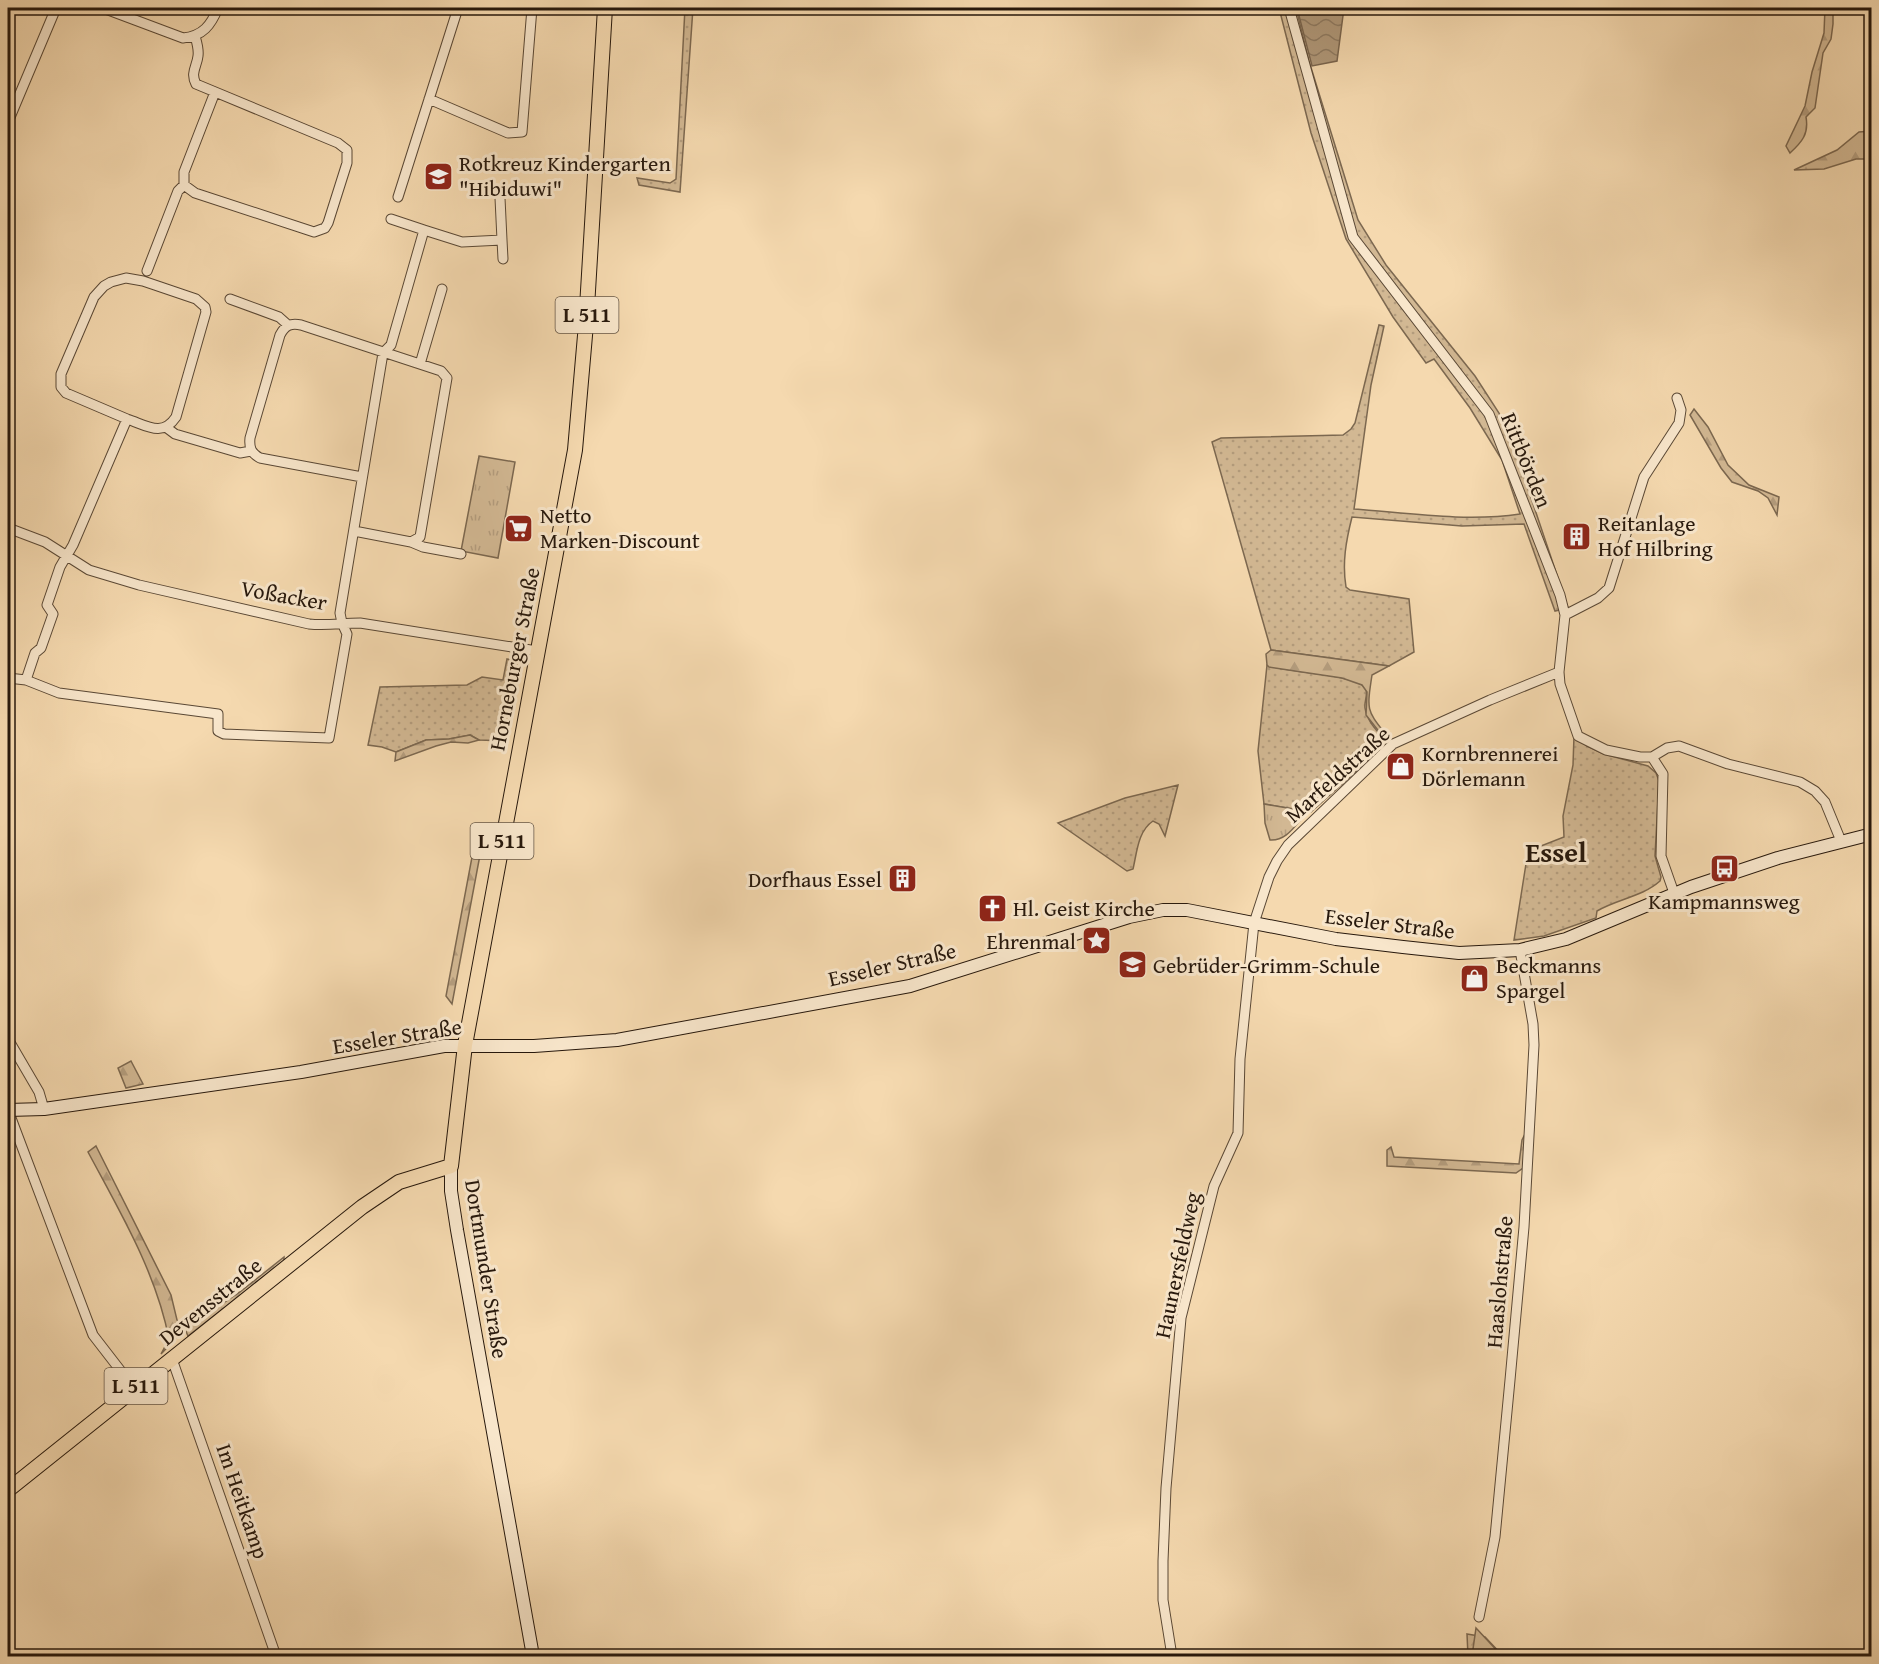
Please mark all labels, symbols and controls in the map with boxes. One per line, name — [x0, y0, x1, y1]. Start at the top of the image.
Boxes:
place label: Rotkreuz Kindergarten "Hibiduwi" — [459, 147, 671, 204]
school or university icon: Rotkreuz Kindergarten "Hibiduwi" — [422, 160, 454, 192]
road number: L 511 — [556, 297, 618, 333]
street label: Rittbörden — [1493, 408, 1561, 513]
place label: Netto Marken-Discount — [540, 499, 700, 556]
place label: Reitanlage Hof Hilbring — [1598, 507, 1713, 564]
supermarket icon: Netto Marken-Discount — [503, 512, 535, 544]
building icon: Reitanlage Hof Hilbring — [1561, 520, 1593, 552]
street label: Horneburger Straße — [481, 565, 547, 753]
street label: Voßacker — [238, 572, 330, 618]
street label: Marfeldstraße — [1277, 718, 1397, 830]
place label: Kornbrennerei Dörlemann — [1422, 737, 1558, 794]
shop icon: Kornbrennerei Dörlemann — [1385, 750, 1417, 782]
road number: L 511 — [470, 823, 534, 859]
district label: Essel — [1525, 831, 1587, 872]
bus stop icon: Kampmannsweg — [1708, 853, 1740, 885]
place label: Dorfhaus Essel — [748, 863, 882, 895]
building icon: Dorfhaus Essel — [887, 863, 919, 895]
place label: Kampmannsweg — [1648, 885, 1800, 917]
church icon: Hl. Geist Kirche — [976, 892, 1008, 924]
place label: Hl. Geist Kirche — [1013, 892, 1155, 924]
street label: Esseler Straße — [1323, 899, 1457, 947]
place label: Ehrenmal — [987, 925, 1076, 957]
place icon: Ehrenmal — [1081, 925, 1113, 957]
street label: Esseler Straße — [825, 934, 959, 994]
school or university icon: Gebrüder-Grimm-Schule — [1116, 949, 1148, 981]
place label: Gebrüder-Grimm-Schule — [1153, 949, 1380, 981]
place label: Beckmanns Spargel — [1496, 949, 1601, 1006]
shop icon: Beckmanns Spargel — [1459, 962, 1491, 994]
street label: Esseler Straße — [330, 1010, 464, 1062]
street label: Dortmunder Straße — [457, 1177, 517, 1361]
street label: Haunersfeldweg — [1146, 1189, 1208, 1341]
street label: Haaslohstraße — [1477, 1214, 1521, 1350]
street label: Devensstraße — [152, 1249, 268, 1353]
road number: L 511 — [104, 1368, 168, 1404]
street label: Im Heitkamp — [208, 1439, 278, 1563]

